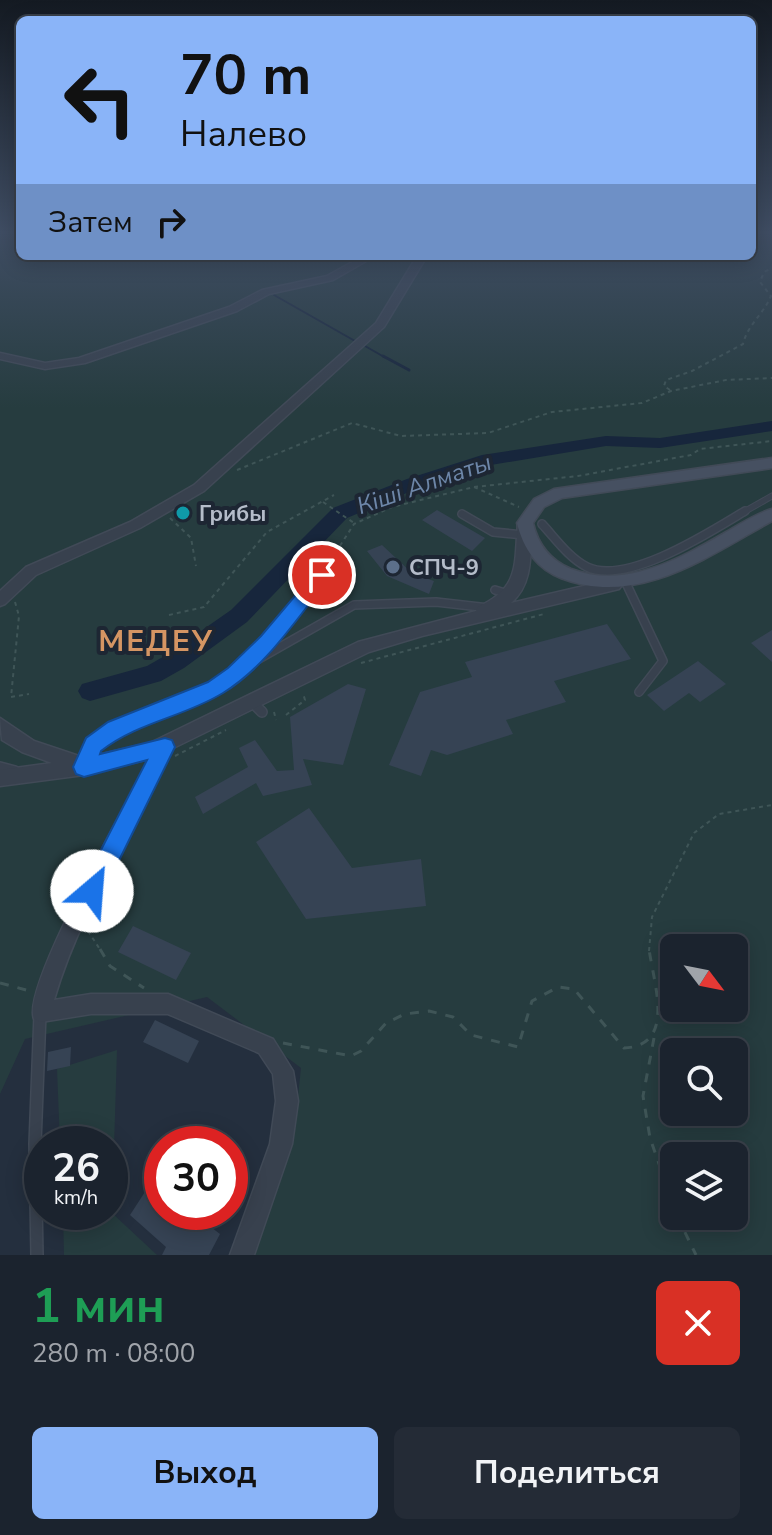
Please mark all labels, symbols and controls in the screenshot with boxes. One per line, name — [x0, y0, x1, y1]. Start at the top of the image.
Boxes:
text: 70 m — [180, 37, 311, 114]
icon: left — [48, 48, 152, 152]
text: Налево — [180, 110, 307, 159]
icon: right — [149, 200, 193, 244]
text: Затем — [48, 202, 133, 243]
water label: Кіші Алматы — [352, 446, 496, 522]
place label: Грибы — [199, 499, 266, 529]
marker: Грибы — [174, 504, 192, 522]
pin — [288, 541, 356, 609]
icon: arrive — [300, 553, 344, 597]
place label: СПЧ-9 — [409, 553, 479, 583]
marker: СПЧ-9 — [384, 558, 402, 576]
district label: МЕДЕУ — [98, 621, 214, 662]
position arrow — [50, 849, 134, 933]
north arrow — [660, 934, 748, 1022]
map controls — [660, 934, 748, 1230]
button: search — [660, 1038, 748, 1126]
speed limit sign: 30 — [144, 1126, 248, 1230]
text: 26 — [52, 1141, 100, 1195]
button: layers — [660, 1142, 748, 1230]
text: km/h — [54, 1184, 98, 1211]
text: 1 мин — [32, 1273, 165, 1339]
button: close — [656, 1281, 740, 1365]
text: 280 m · 08:00 — [32, 1336, 195, 1371]
button: Выход — [32, 1427, 378, 1519]
button: Поделиться — [394, 1427, 740, 1519]

